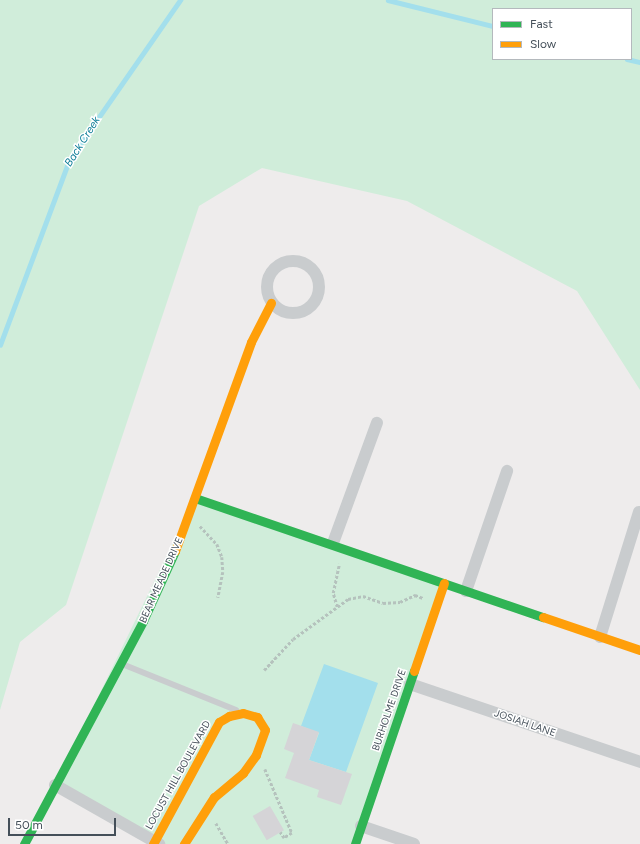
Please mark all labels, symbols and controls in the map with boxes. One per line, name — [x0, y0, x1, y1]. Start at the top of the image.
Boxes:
legend — [492, 8, 632, 60]
text: Fast — [530, 17, 553, 31]
text: Slow — [530, 37, 556, 51]
water label: Back Creek — [62, 115, 104, 169]
street label: BEAR MEADE DRIVE — [137, 535, 185, 625]
street label: BURHOLME DRIVE — [369, 668, 409, 752]
street label: JOSIAH LANE — [493, 707, 557, 739]
street label: LOCUST HILL BOULEVARD — [143, 718, 213, 832]
scale bar — [10, 810, 118, 836]
text: 50 m — [15, 818, 43, 832]

